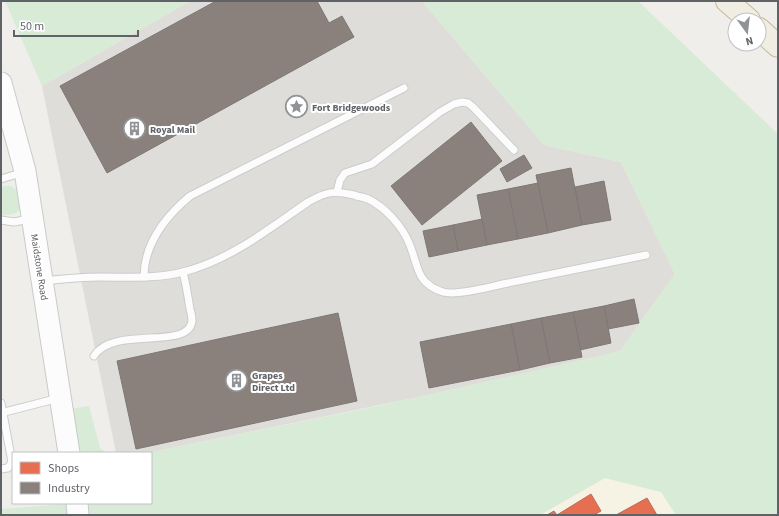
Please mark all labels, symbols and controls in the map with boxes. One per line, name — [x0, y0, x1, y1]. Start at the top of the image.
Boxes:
scale bar — [14, 12, 138, 38]
north arrow — [727, 12, 767, 52]
text: 50 m — [20, 18, 44, 35]
text: N — [744, 33, 755, 49]
place icon: Fort Bridgewoods — [283, 94, 309, 120]
place label: Fort Bridgewoods — [312, 101, 391, 115]
building icon: Royal Mail — [122, 116, 148, 142]
place label: Royal Mail — [150, 123, 195, 137]
street label: Maidstone Road — [27, 233, 51, 301]
building icon: Grapes Direct Ltd — [224, 368, 250, 394]
place label: Grapes Direct Ltd — [252, 369, 295, 395]
legend — [12, 452, 152, 504]
text: Shops — [48, 460, 79, 477]
text: Industry — [48, 480, 90, 497]

